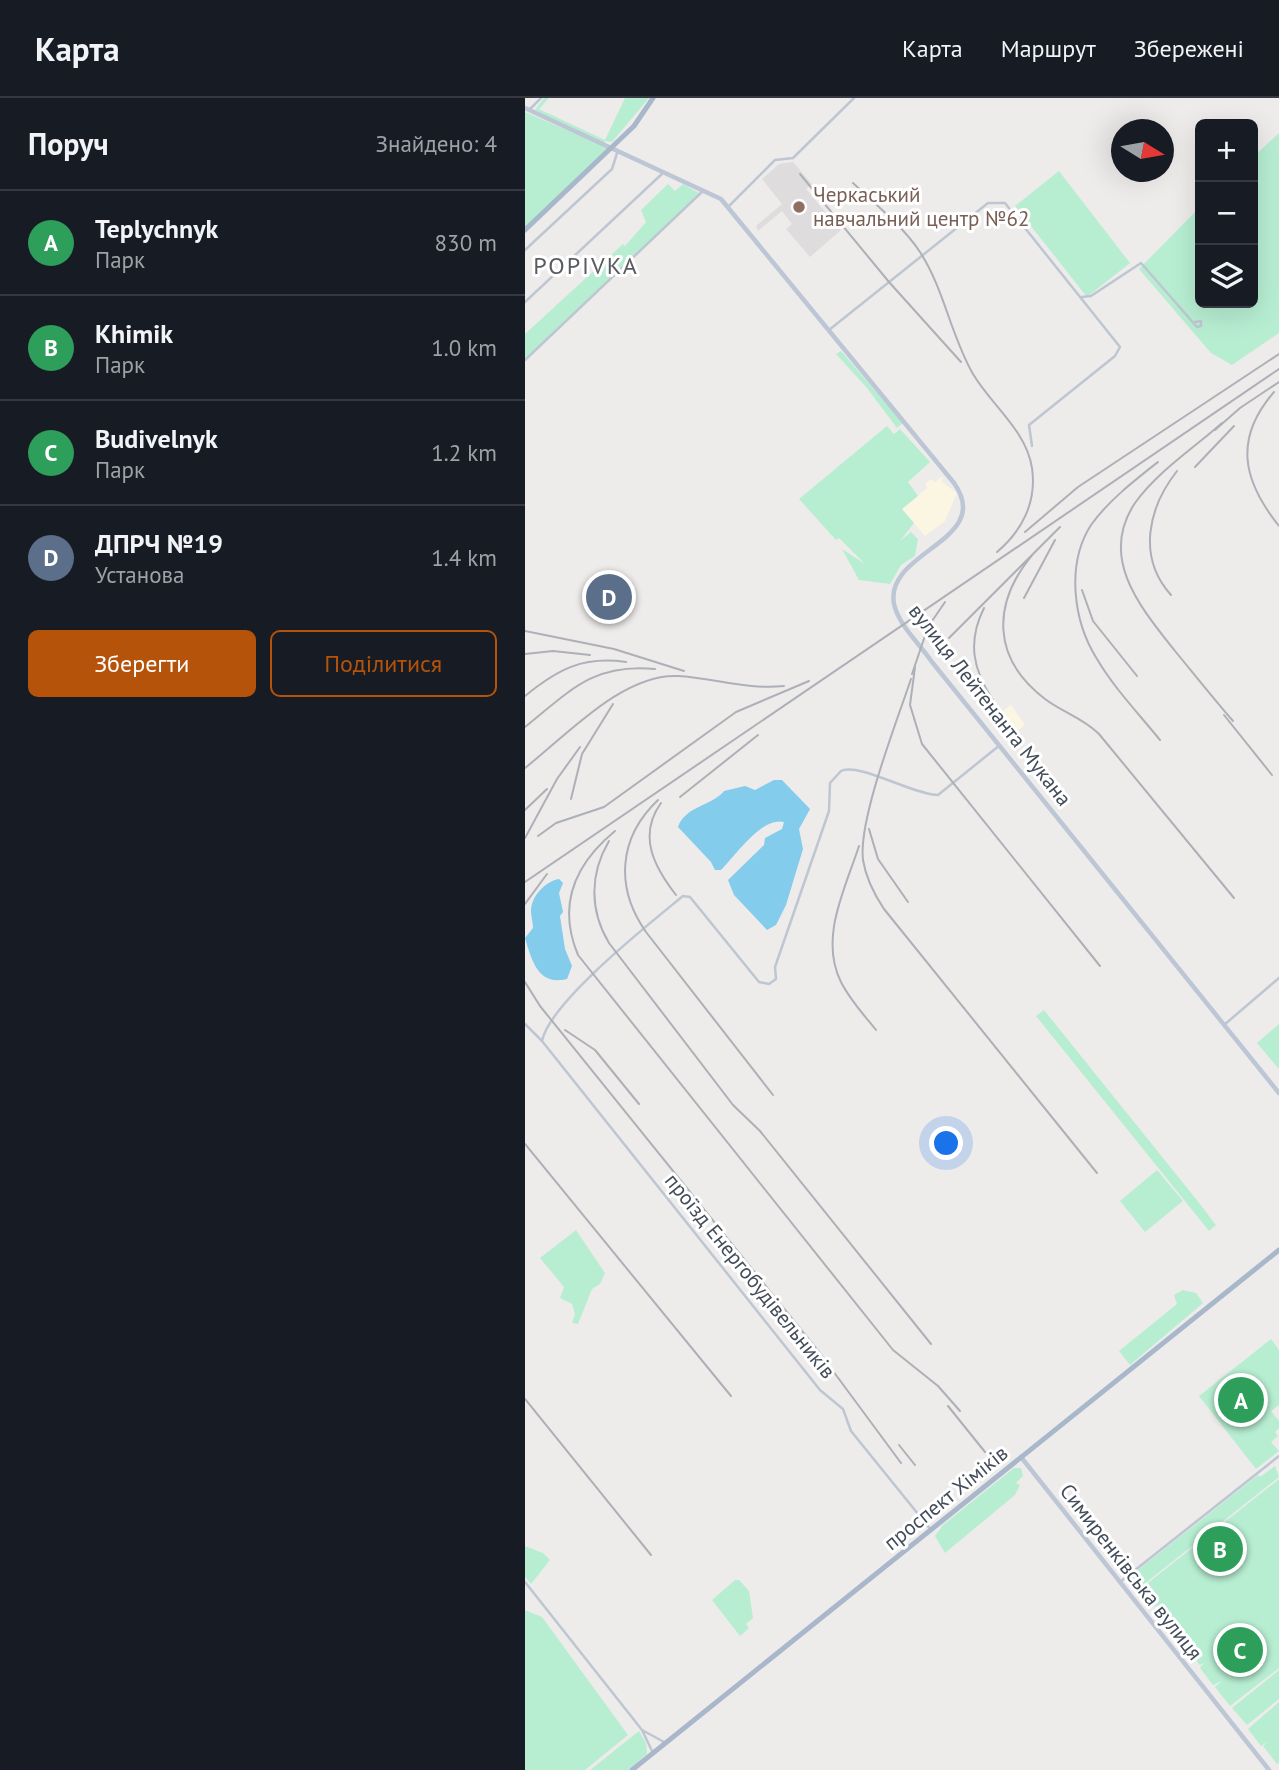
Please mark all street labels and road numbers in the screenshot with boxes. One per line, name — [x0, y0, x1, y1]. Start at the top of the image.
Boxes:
street label: вулиця Лейтенанта Мукана — [903, 598, 1078, 811]
street label: проїзд Енергобудівельників — [659, 1167, 842, 1384]
street label: проспект Хіміків — [878, 1439, 1013, 1556]
street label: Симиренківська вулиця — [1054, 1478, 1209, 1665]

